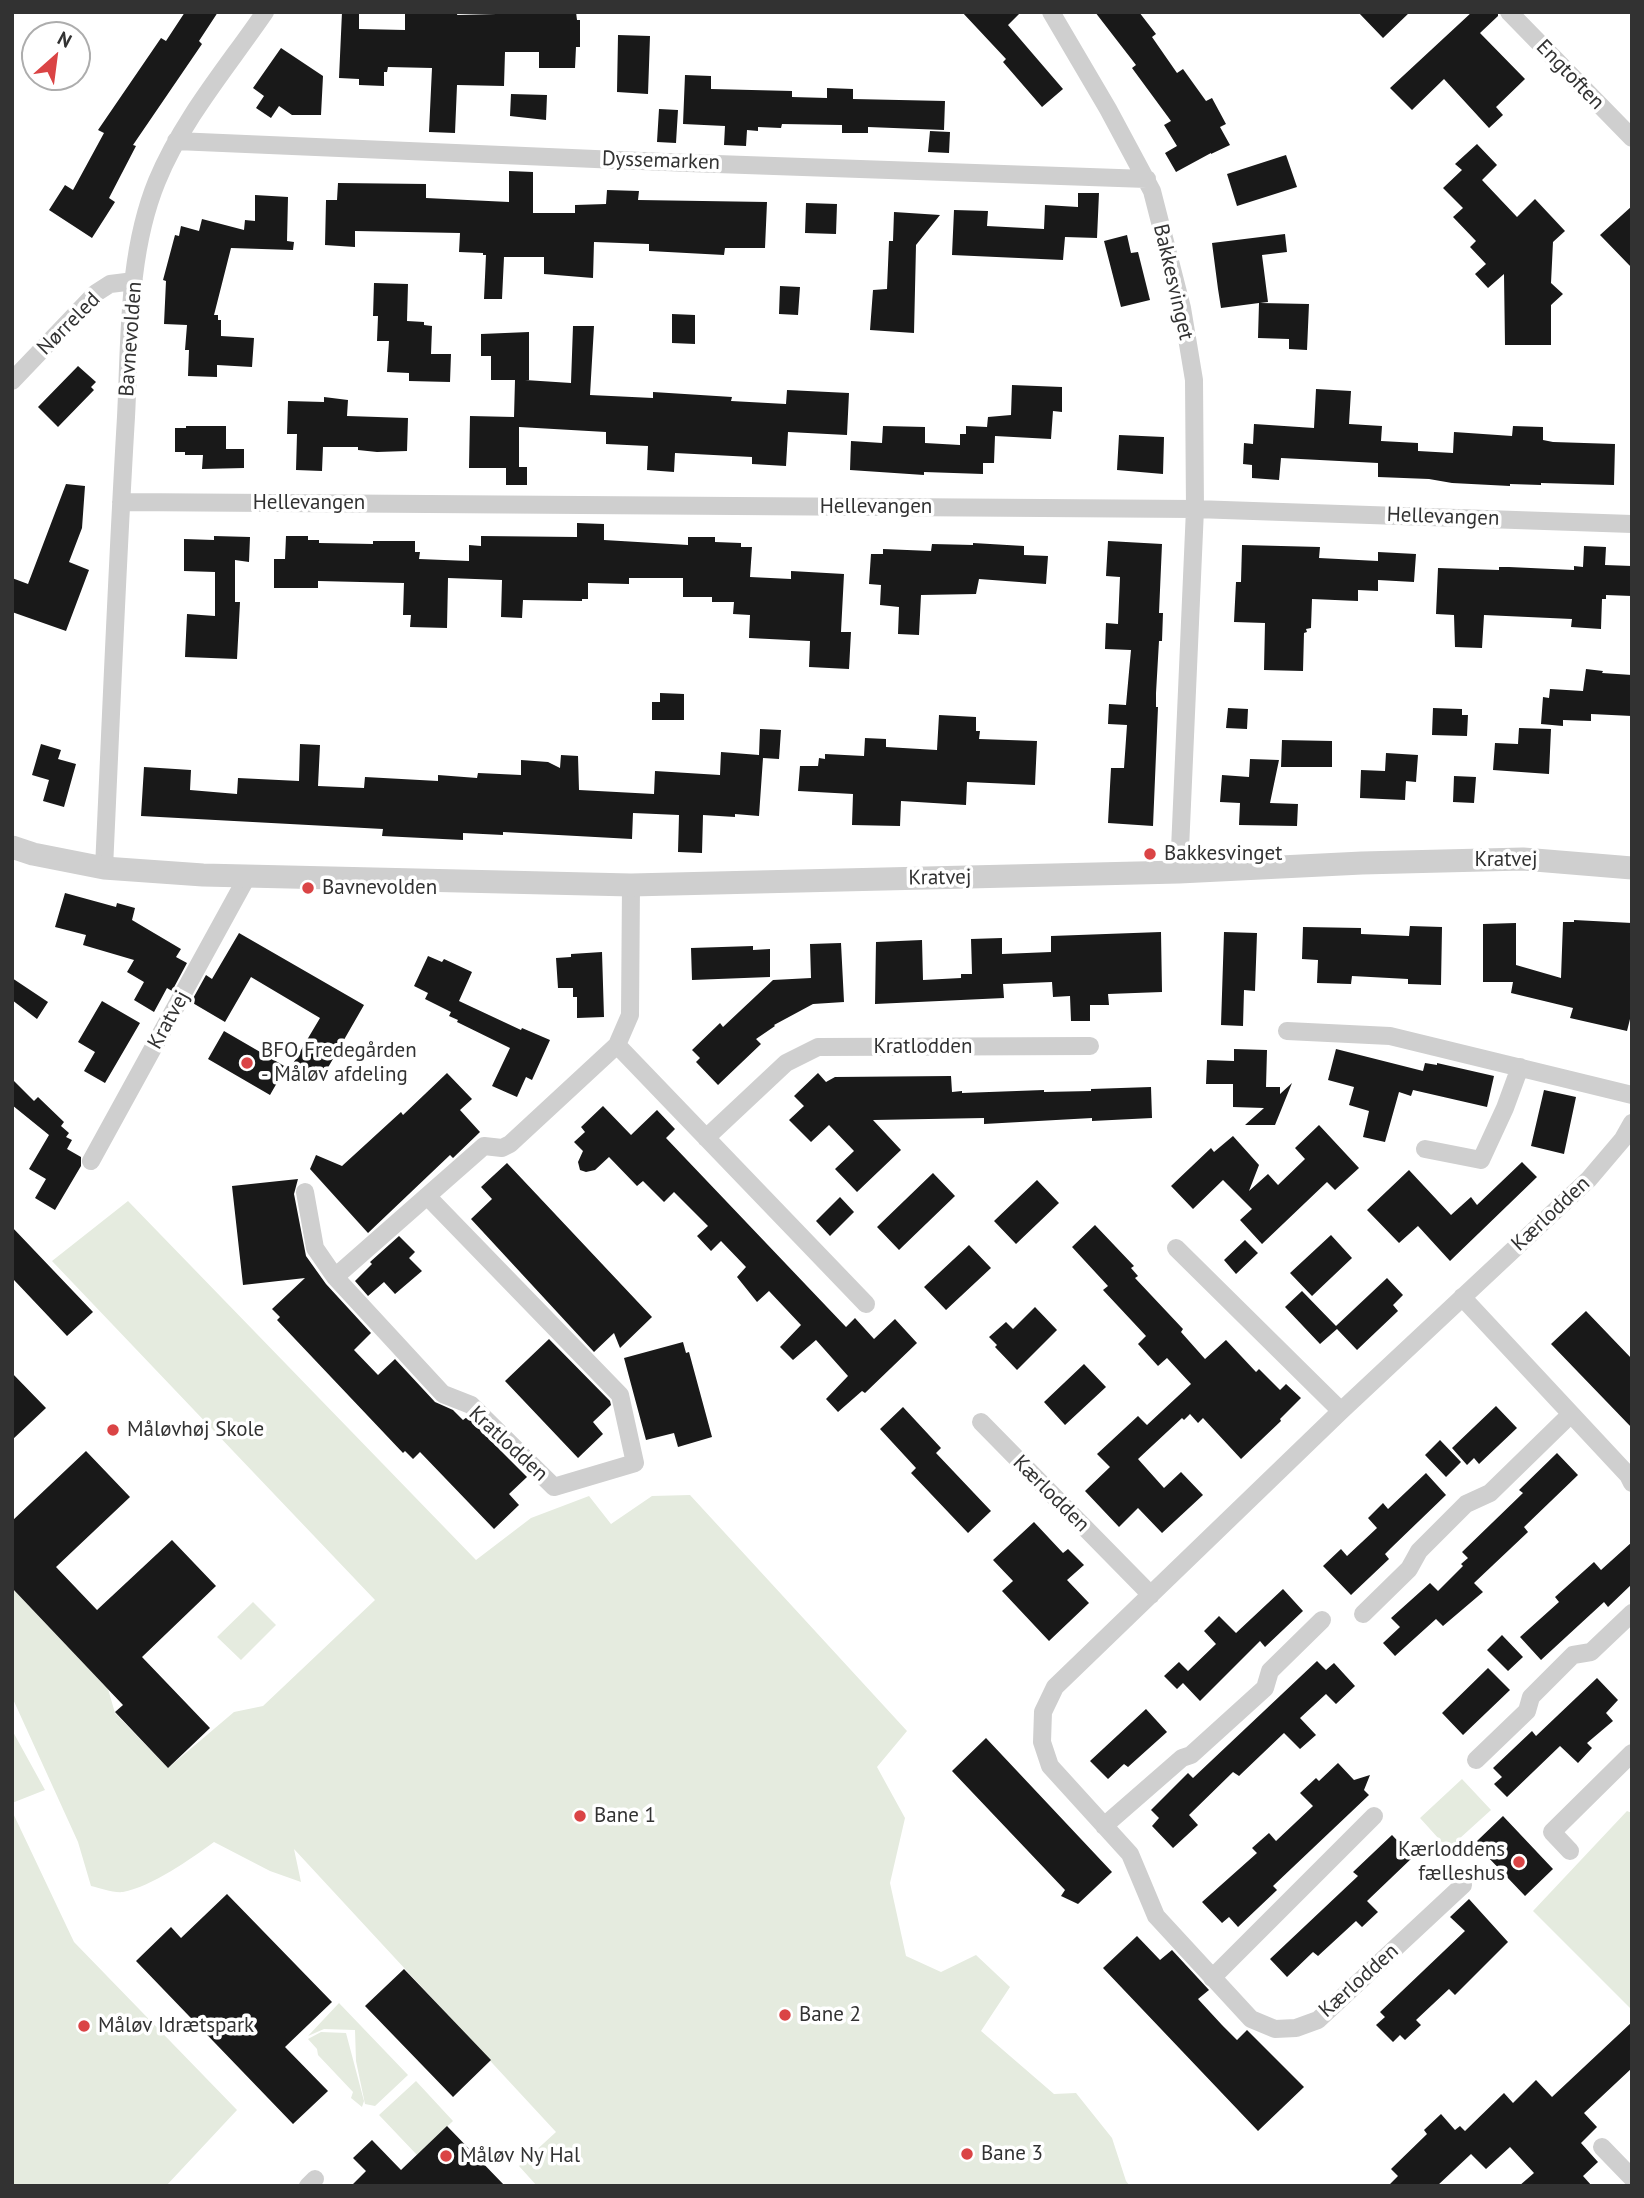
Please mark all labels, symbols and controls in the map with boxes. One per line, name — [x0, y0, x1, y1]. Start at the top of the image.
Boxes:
north arrow — [21, 21, 91, 91]
text: N — [54, 26, 76, 53]
street label: Engtoften — [1531, 35, 1609, 115]
street label: Dyssemarken — [602, 146, 720, 176]
street label: Bakkesvinget — [1147, 222, 1199, 342]
street label: Bavnevolden — [114, 281, 148, 397]
street label: Nørreled — [32, 287, 106, 361]
street label: Hellevangen — [253, 490, 365, 516]
street label: Hellevangen — [820, 494, 932, 520]
street label: Hellevangen — [1386, 502, 1500, 532]
place label: Bakkesvinget — [1164, 841, 1282, 867]
marker: Bakkesvinget — [1142, 846, 1158, 862]
street label: Kratvej — [1474, 847, 1538, 873]
street label: Kratvej — [908, 865, 972, 891]
place label: Bavnevolden — [322, 875, 437, 901]
marker: Bavnevolden — [300, 880, 316, 896]
street label: Kratvej — [143, 986, 195, 1054]
street label: Kratlodden — [873, 1034, 973, 1060]
place label: BFO Fredegården - Måløv afdeling — [261, 1038, 417, 1088]
marker: BFO Fredegården - Måløv afdeling — [239, 1055, 255, 1071]
street label: Kærlodden — [1506, 1171, 1596, 1257]
street label: Kratlodden — [463, 1401, 553, 1487]
place label: Måløvhøj Skole — [127, 1417, 264, 1443]
marker: Måløvhøj Skole — [105, 1422, 121, 1438]
street label: Kærlodden — [1007, 1450, 1095, 1538]
place label: Bane 1 — [594, 1803, 656, 1829]
marker: Bane 1 — [572, 1808, 588, 1824]
place label: Kærloddens fælleshus — [1398, 1837, 1505, 1887]
marker: Kærloddens fælleshus — [1511, 1854, 1527, 1870]
street label: Kærlodden — [1314, 1939, 1404, 2023]
place label: Bane 2 — [799, 2002, 861, 2028]
marker: Bane 2 — [777, 2007, 793, 2023]
place label: Måløv Idrætspark — [98, 2013, 254, 2039]
marker: Måløv Idrætspark — [76, 2018, 92, 2034]
place label: Bane 3 — [981, 2141, 1043, 2167]
place label: Måløv Ny Hal — [460, 2143, 580, 2169]
marker: Bane 3 — [959, 2146, 975, 2162]
marker: Måløv Ny Hal — [438, 2148, 454, 2164]

